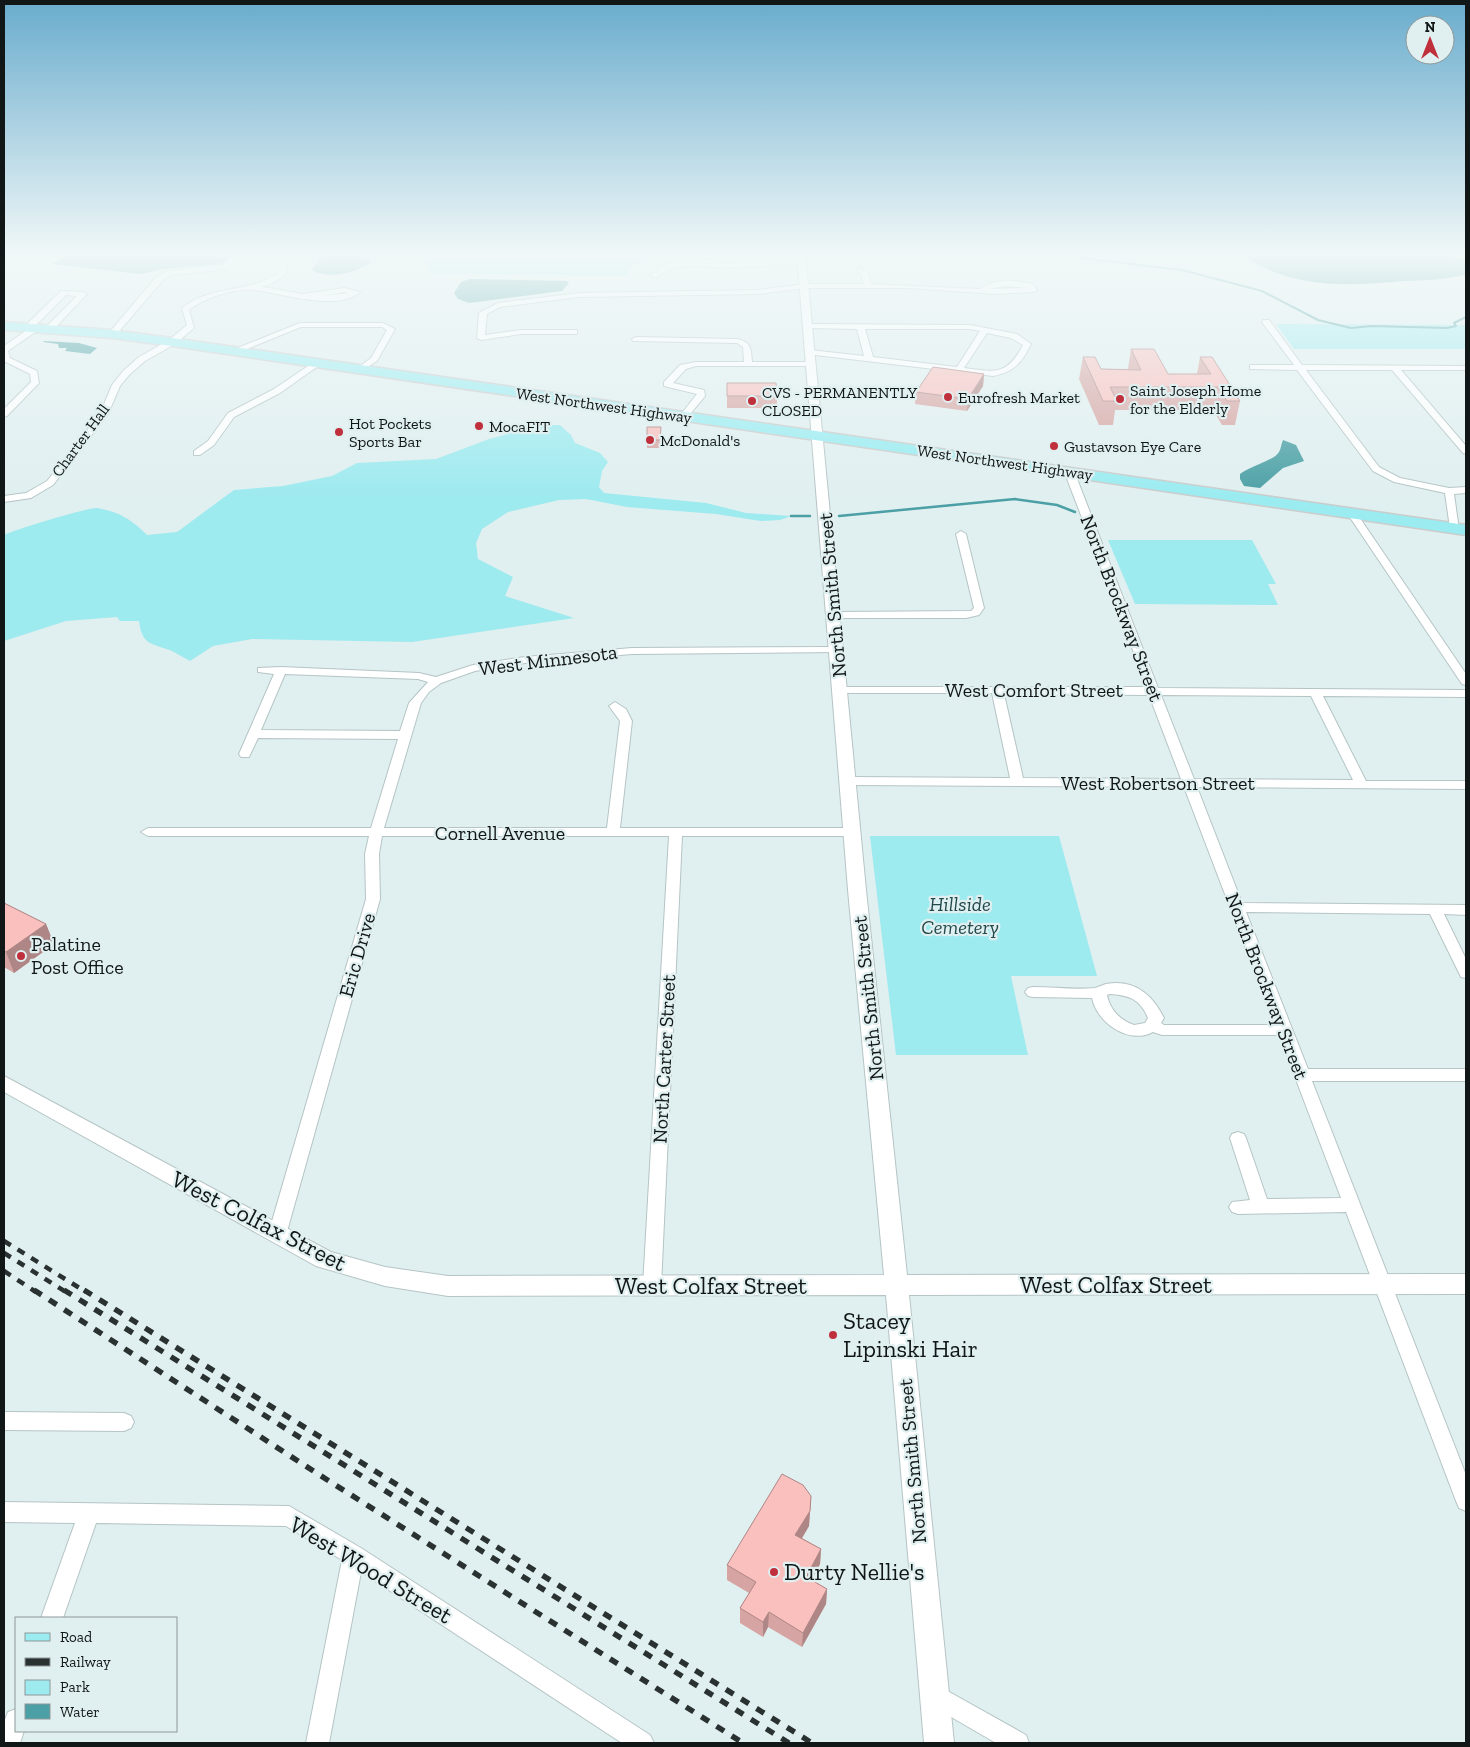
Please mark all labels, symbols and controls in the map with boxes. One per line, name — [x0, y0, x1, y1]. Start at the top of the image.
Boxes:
north arrow — [1405, 15, 1455, 65]
text: N — [1425, 19, 1436, 36]
place label: Saint Joseph Home for the Elderly — [1130, 381, 1261, 418]
place label: CVS - PERMANENTLY CLOSED — [762, 383, 917, 420]
street label: West Northwest Highway — [515, 384, 694, 427]
place label: Eurofresh Market — [958, 388, 1080, 407]
marker: Eurofresh Market — [942, 391, 954, 403]
marker: Saint Joseph Home for the Elderly — [1114, 393, 1126, 405]
marker: CVS - PERMANENTLY CLOSED — [746, 395, 758, 407]
street label: Charter Hall — [48, 400, 113, 480]
place label: Hot Pockets Sports Bar — [349, 414, 431, 451]
place label: MocaFIT — [489, 417, 550, 436]
marker: MocaFIT — [473, 420, 485, 432]
marker: Hot Pockets Sports Bar — [333, 426, 345, 438]
place label: McDonald's — [660, 431, 740, 450]
marker: McDonald's — [644, 434, 656, 446]
place label: Gustavson Eye Care — [1064, 437, 1201, 456]
marker: Gustavson Eye Care — [1048, 440, 1060, 452]
street label: West Northwest Highway — [916, 441, 1095, 484]
street label: North Smith Street — [813, 511, 851, 678]
street label: North Brockway Street — [1075, 511, 1169, 705]
street label: West Minnesota — [477, 640, 619, 680]
street label: West Comfort Street — [945, 678, 1124, 702]
street label: West Robertson Street — [1061, 771, 1256, 795]
street label: Cornell Avenue — [435, 821, 565, 845]
street label: North Brockway Street — [1220, 889, 1314, 1083]
park label: Hillside Cemetery — [921, 892, 999, 939]
street label: Eric Drive — [334, 910, 380, 1000]
street label: North Smith Street — [847, 914, 889, 1081]
place label: Palatine Post Office — [31, 932, 124, 979]
marker: Palatine Post Office — [15, 950, 27, 962]
street label: North Carter Street — [648, 973, 680, 1144]
street label: West Colfax Street — [167, 1164, 351, 1277]
street label: West Colfax Street — [1020, 1270, 1212, 1299]
street label: West Colfax Street — [615, 1271, 807, 1300]
place label: Stacey Lipinski Hair — [843, 1306, 978, 1363]
marker: Stacey Lipinski Hair — [827, 1329, 839, 1341]
street label: North Smith Street — [893, 1377, 931, 1544]
street label: West Wood Street — [285, 1510, 458, 1630]
place label: Durty Nellie's — [784, 1557, 925, 1586]
marker: Durty Nellie's — [768, 1566, 780, 1578]
legend — [15, 1617, 178, 1732]
text: Road — [60, 1628, 93, 1646]
text: Railway — [60, 1653, 111, 1671]
text: Park — [60, 1678, 90, 1696]
text: Water — [60, 1703, 100, 1721]

